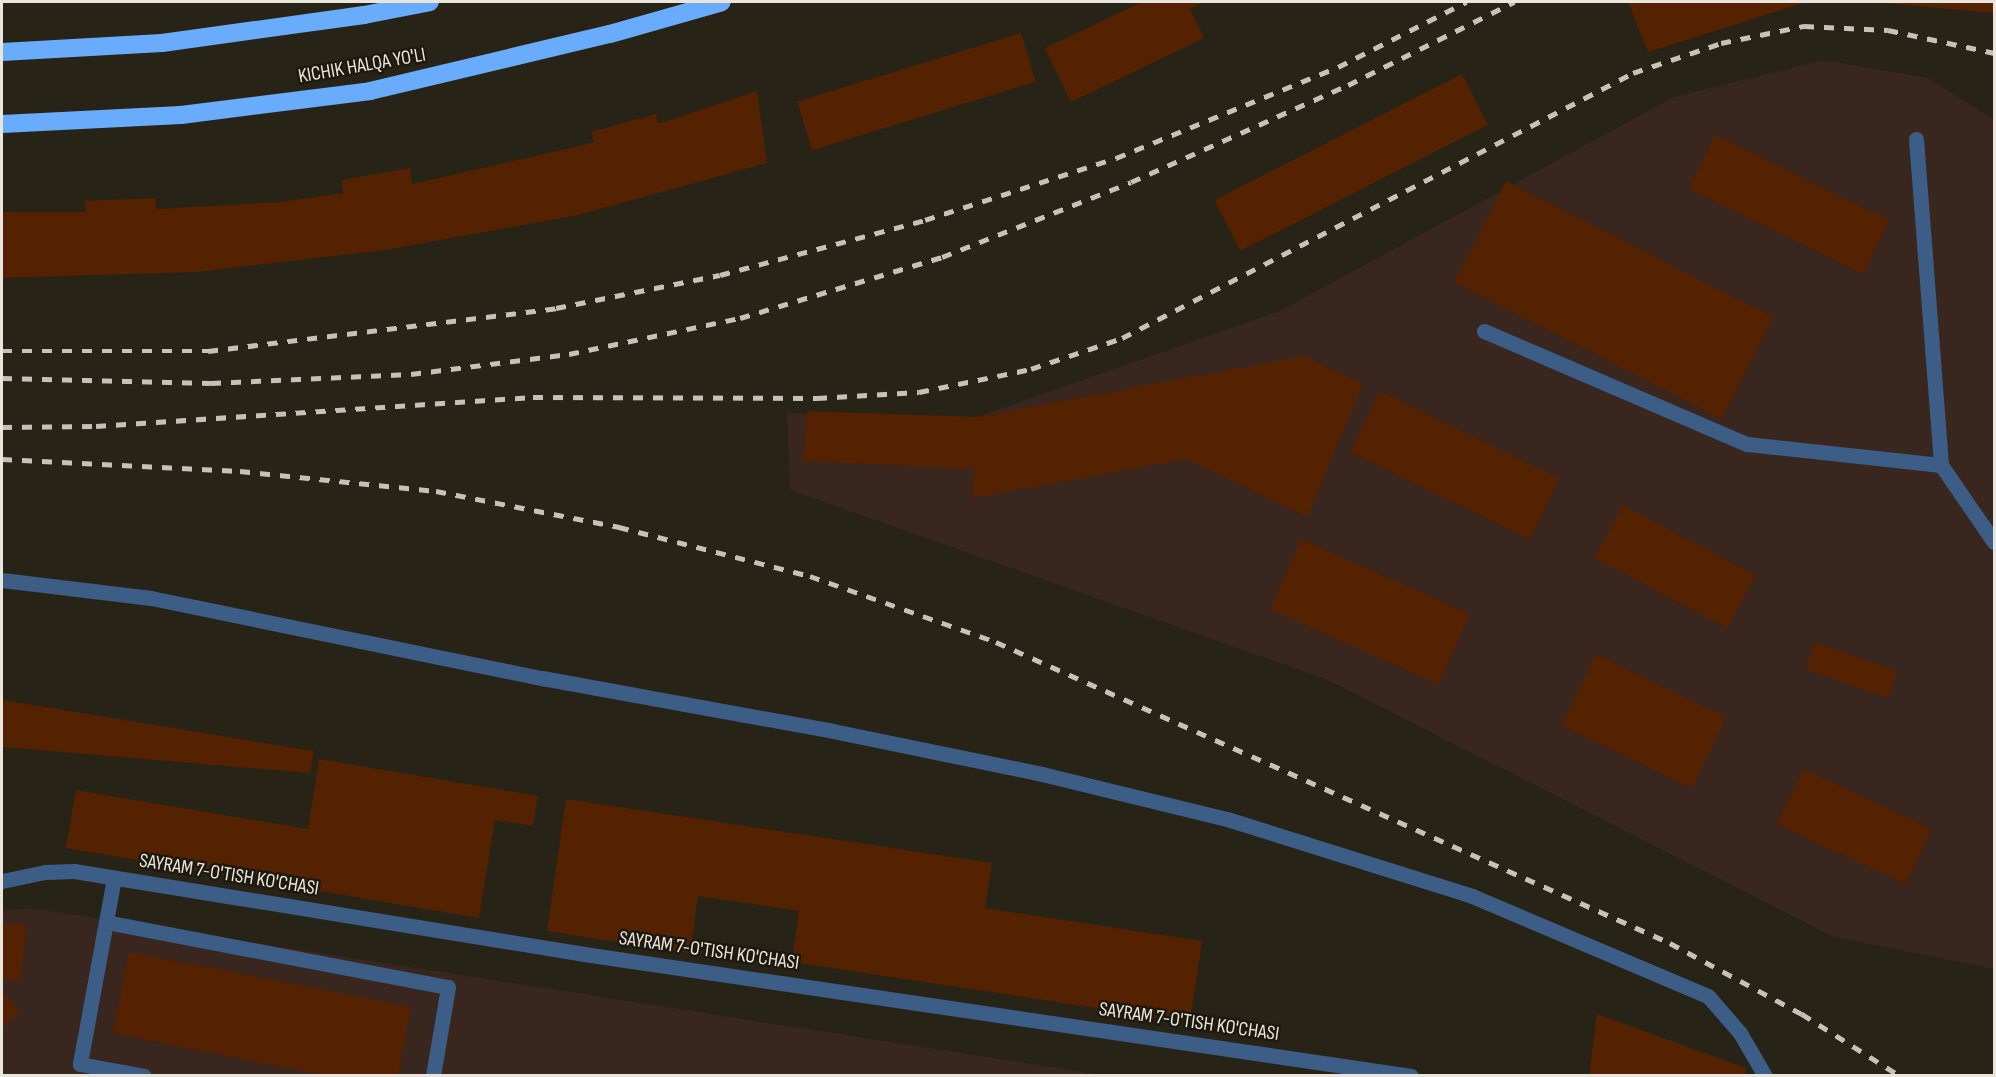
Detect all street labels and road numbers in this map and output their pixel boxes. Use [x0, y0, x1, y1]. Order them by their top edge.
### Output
street label: KICHIK HALQA YO'LI [296, 43, 428, 89]
street label: SAYRAM 7-O'TISH KO'CHASI [137, 849, 321, 901]
street label: SAYRAM 7-O'TISH KO'CHASI [617, 926, 801, 976]
street label: SAYRAM 7-O'TISH KO'CHASI [1097, 997, 1281, 1047]

